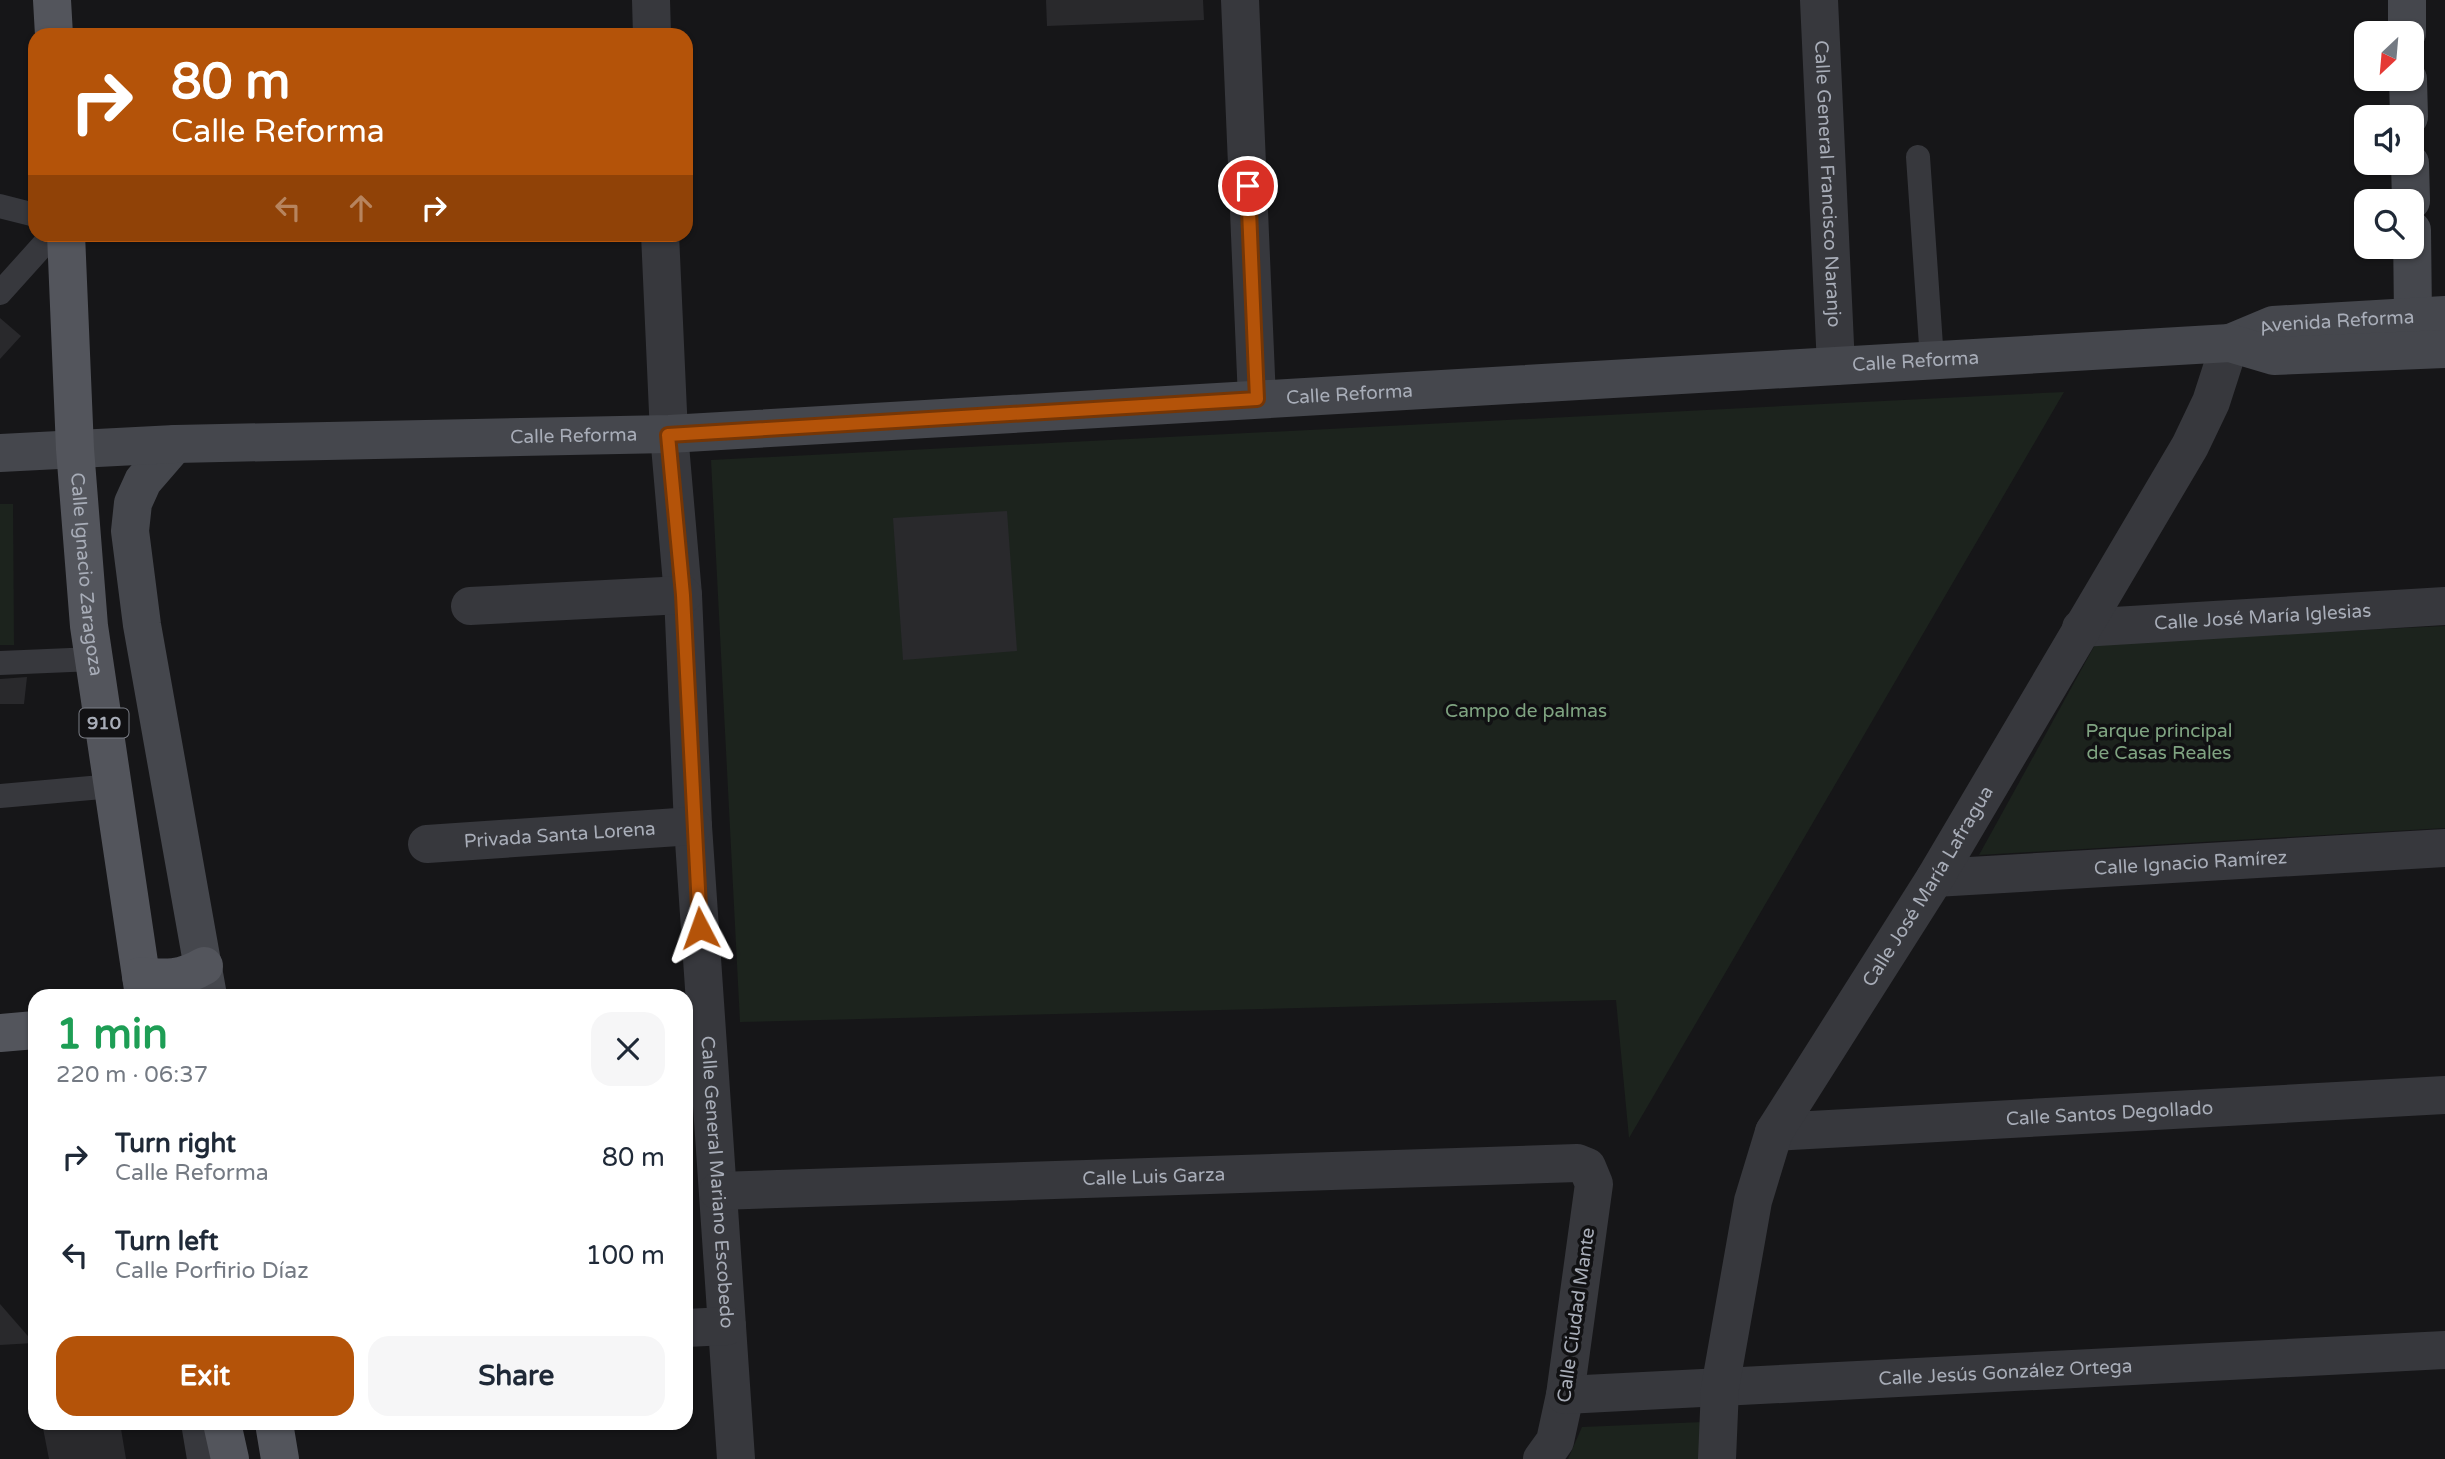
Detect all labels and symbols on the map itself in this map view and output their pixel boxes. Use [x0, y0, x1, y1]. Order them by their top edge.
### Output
north arrow [2354, 21, 2424, 91]
street label: Calle General Francisco Naranjo [1810, 40, 1845, 328]
pin [1218, 156, 1278, 216]
street label: Avenida Reforma [2255, 306, 2415, 341]
street label: Calle Reforma [1851, 347, 1980, 376]
street label: Calle Reforma [1285, 380, 1414, 409]
street label: Calle Reforma [510, 424, 637, 448]
street label: Calle Ignacio Zaragoza [66, 472, 107, 678]
street label: Calle José María Iglesias [2154, 599, 2372, 635]
park label: Campo de palmas [1445, 700, 1607, 722]
road number: 910 [80, 708, 128, 738]
park label: Parque principal de Casas Reales [2085, 720, 2233, 764]
street label: Calle José María Lafragua [1858, 782, 1998, 991]
street label: Privada Santa Lorena [463, 818, 656, 852]
street label: Calle Ignacio Ramírez [2093, 846, 2288, 880]
position arrow [663, 891, 737, 965]
street label: Calle General Mariano Escobedo [696, 1035, 738, 1329]
street label: Calle Santos Degollado [2005, 1097, 2214, 1130]
street label: Calle Luis Garza [1082, 1163, 1226, 1190]
street label: Calle Ciudad Mante [1553, 1226, 1599, 1404]
street label: Calle Jesús González Ortega [1878, 1355, 2133, 1390]

